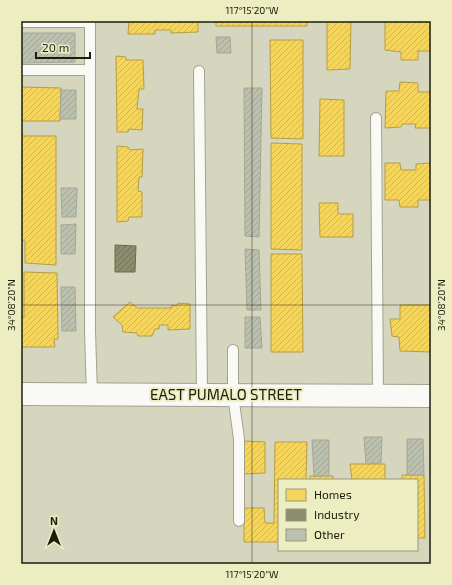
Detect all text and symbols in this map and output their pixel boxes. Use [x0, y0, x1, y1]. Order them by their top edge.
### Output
text: 117°15'20"W [226, 4, 279, 16]
scale bar [36, 34, 90, 60]
text: 20 m [42, 40, 69, 54]
text: 34°08'20"N [5, 279, 17, 331]
text: 34°08'20"N [435, 279, 447, 331]
street label: EAST PUMALO STREET [150, 385, 302, 403]
legend [278, 479, 418, 551]
text: Homes [314, 487, 352, 501]
text: Industry [314, 507, 360, 521]
north arrow [34, 511, 74, 551]
text: N [50, 514, 58, 527]
text: Other [314, 527, 345, 541]
text: 117°15'20"W [226, 568, 279, 580]

